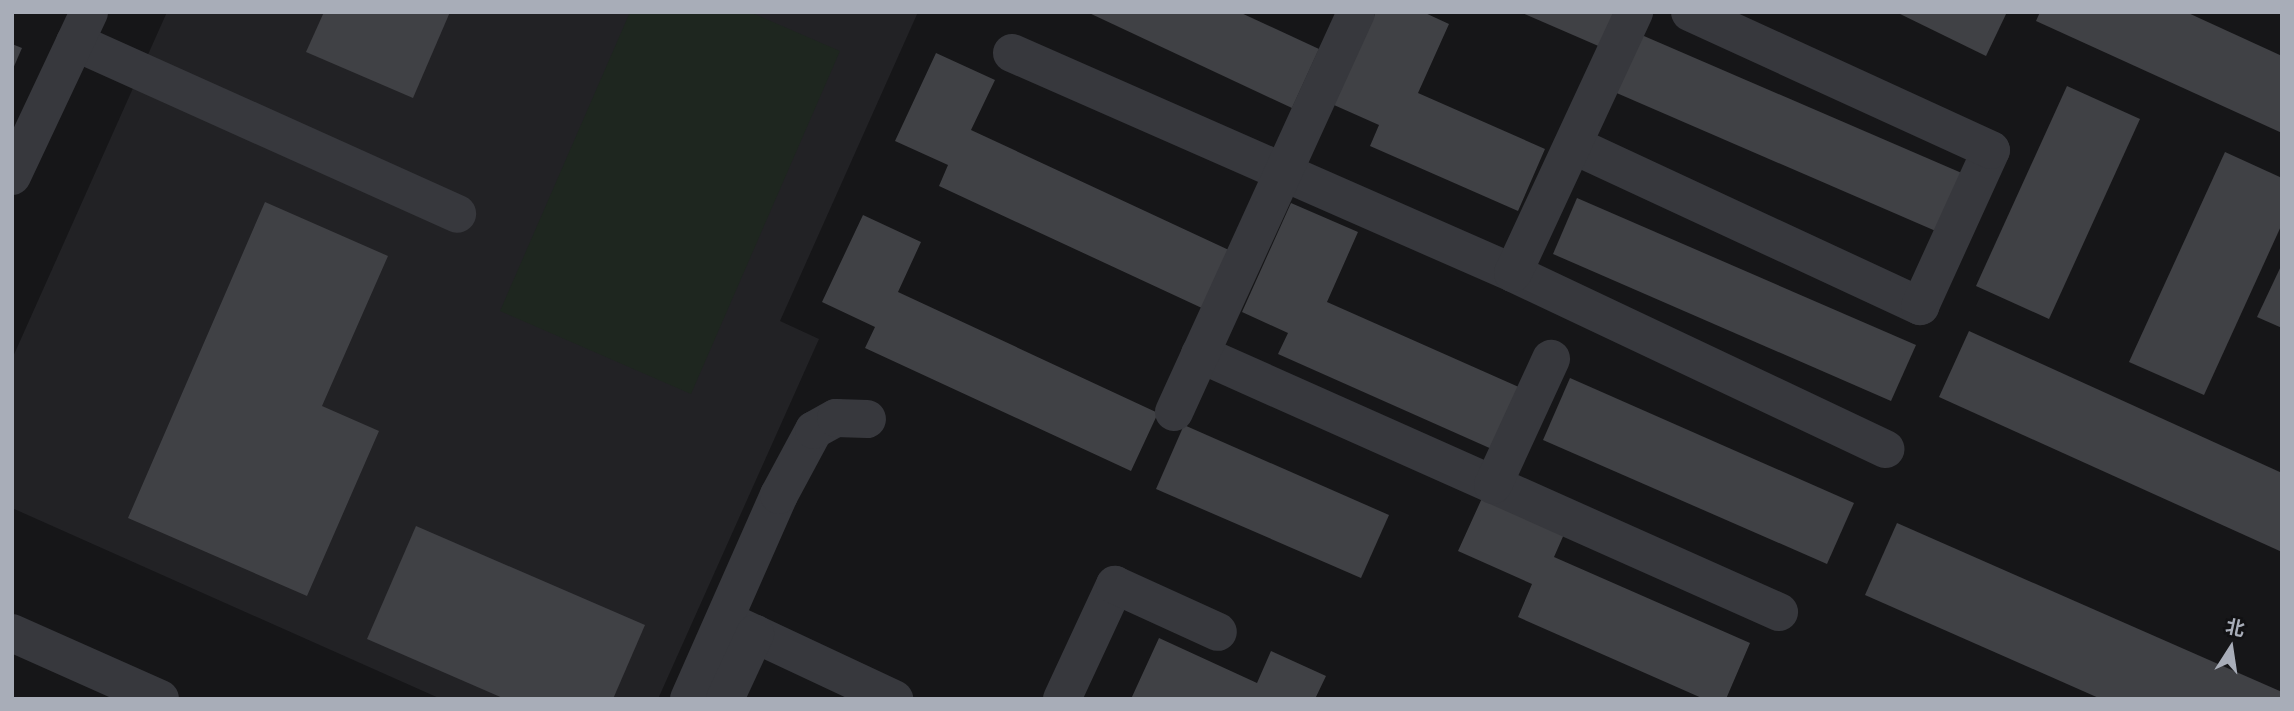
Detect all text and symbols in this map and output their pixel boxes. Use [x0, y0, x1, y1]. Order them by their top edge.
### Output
north arrow [2196, 613, 2266, 683]
text: 北 [2224, 615, 2247, 640]

